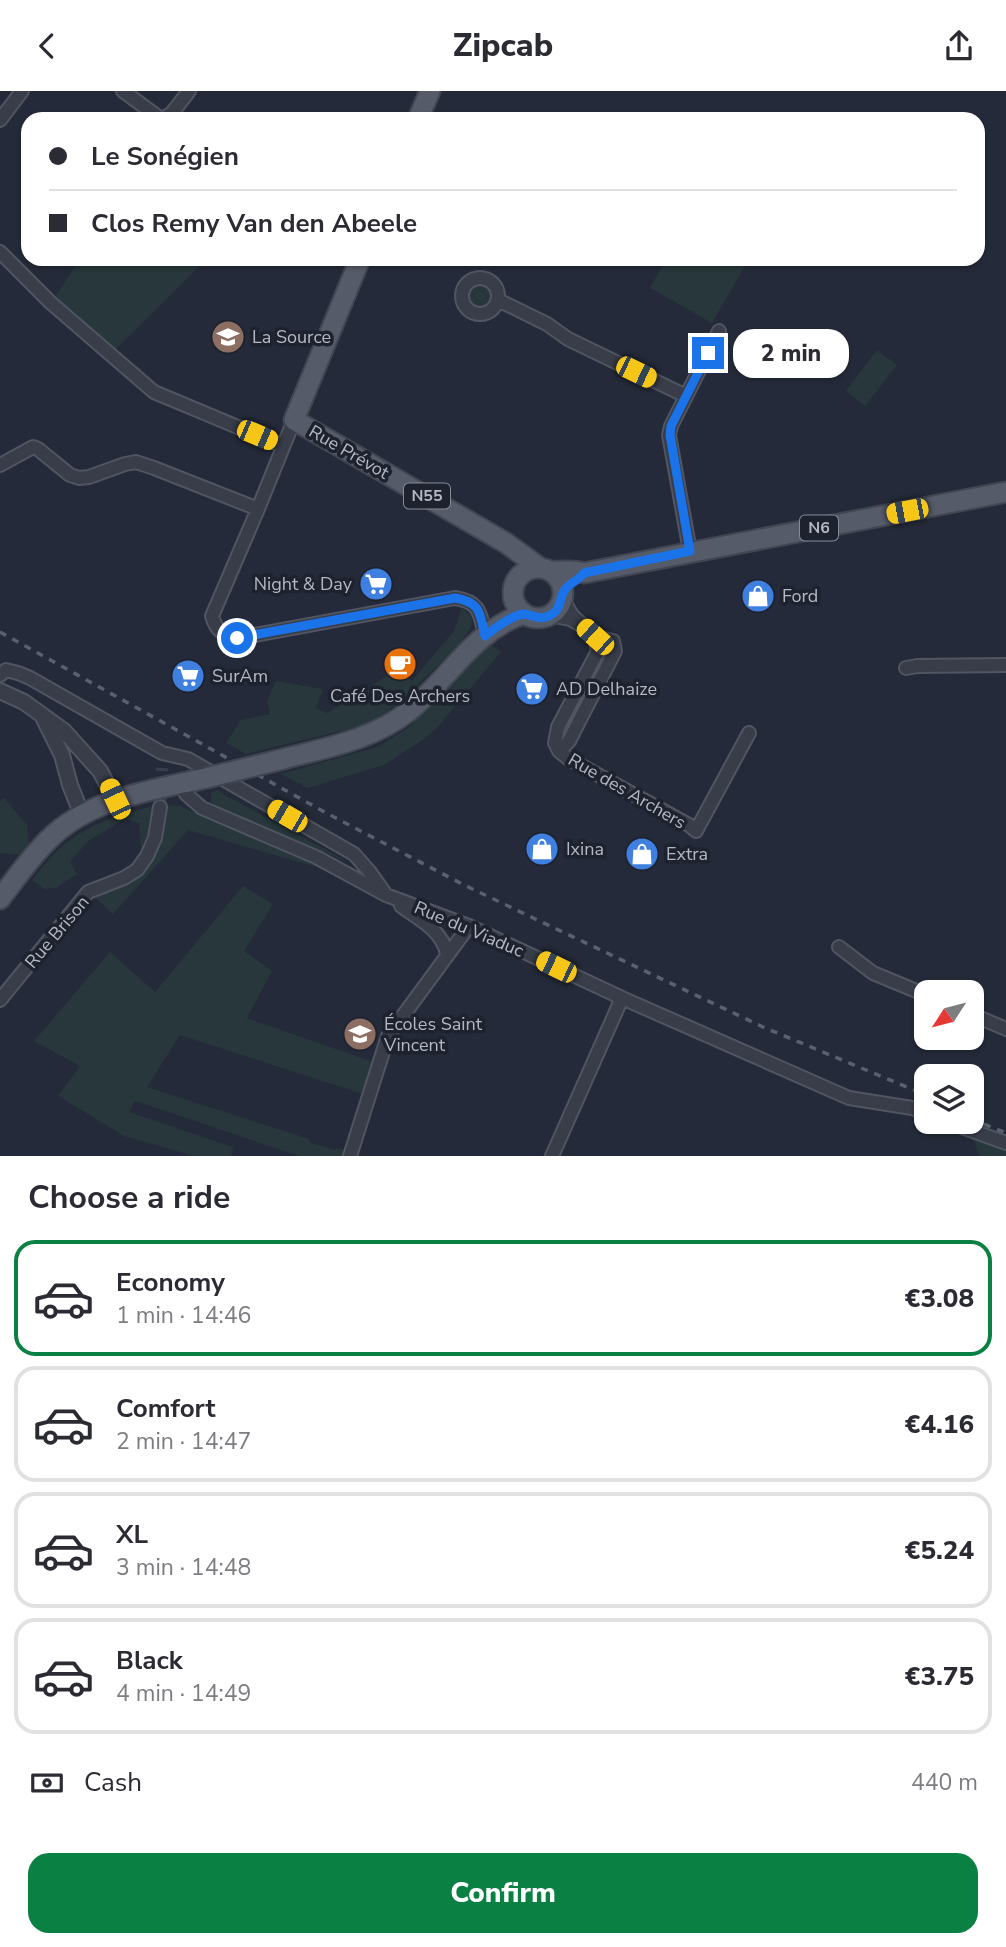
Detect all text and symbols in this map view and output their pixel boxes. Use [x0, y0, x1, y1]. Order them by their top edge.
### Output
text: Zipcab [453, 24, 553, 67]
icon: back [28, 27, 66, 65]
icon: share [940, 27, 978, 65]
text: Le Sonégien [91, 139, 239, 174]
text: Clos Remy Van den Abeele [91, 206, 417, 241]
school or university icon: La Source [209, 318, 247, 356]
place label: La Source [252, 325, 331, 349]
callout: 2 min [732, 329, 848, 377]
route end [692, 337, 724, 369]
text: 2 min [761, 338, 821, 369]
car [613, 353, 660, 391]
car [234, 417, 281, 453]
street label: Rue Prévot [305, 419, 394, 485]
road number: N55 [404, 483, 450, 509]
car [885, 497, 930, 525]
road number: N6 [800, 515, 838, 541]
supermarket icon: Night & Day [357, 565, 395, 603]
place label: Night & Day [254, 572, 353, 596]
shop icon: Ford [739, 577, 777, 615]
place label: Ford [782, 584, 818, 608]
car [573, 615, 618, 659]
route start [221, 622, 253, 654]
cafe icon: Café Des Archers [381, 645, 419, 683]
supermarket icon: SurAm [169, 657, 207, 695]
place label: SurAm [212, 664, 268, 688]
supermarket icon: AD Delhaize [513, 670, 551, 708]
place label: AD Delhaize [556, 677, 657, 701]
place label: Café Des Archers [330, 684, 470, 708]
street label: Rue des Archers [564, 748, 690, 834]
car [97, 776, 134, 822]
car [264, 796, 311, 836]
shop icon: Ixina [523, 830, 561, 868]
shop icon: Extra [623, 835, 661, 873]
place label: Ixina [566, 837, 604, 861]
place label: Extra [666, 842, 708, 866]
street label: Rue Brison [20, 891, 94, 973]
street label: Rue du Viaduc [411, 895, 527, 963]
car [533, 948, 580, 986]
north arrow [914, 980, 984, 1050]
map controls [914, 980, 984, 1134]
place label: Écoles Saint Vincent [383, 1012, 483, 1057]
school or university icon: Écoles Saint Vincent [341, 1015, 379, 1053]
button: layers [914, 1064, 984, 1134]
text: Choose a ride [28, 1176, 230, 1219]
text: Economy [116, 1265, 225, 1300]
icon: car [32, 1267, 95, 1330]
text: €3.08 [905, 1281, 974, 1316]
text: 1 min · 14:46 [116, 1300, 251, 1331]
text: Comfort [116, 1391, 216, 1426]
icon: car [32, 1393, 95, 1456]
text: €4.16 [905, 1407, 974, 1442]
text: 2 min · 14:47 [116, 1426, 251, 1457]
text: XL [116, 1517, 148, 1552]
icon: car [32, 1519, 95, 1582]
text: €5.24 [905, 1533, 974, 1568]
text: 3 min · 14:48 [116, 1552, 251, 1583]
text: Black [116, 1643, 183, 1678]
icon: car [32, 1645, 95, 1708]
text: €3.75 [905, 1659, 974, 1694]
text: 4 min · 14:49 [116, 1678, 251, 1709]
icon: cash [28, 1764, 66, 1802]
text: Cash [84, 1765, 142, 1800]
text: 440 m [911, 1767, 978, 1798]
button: Confirm [28, 1853, 978, 1933]

